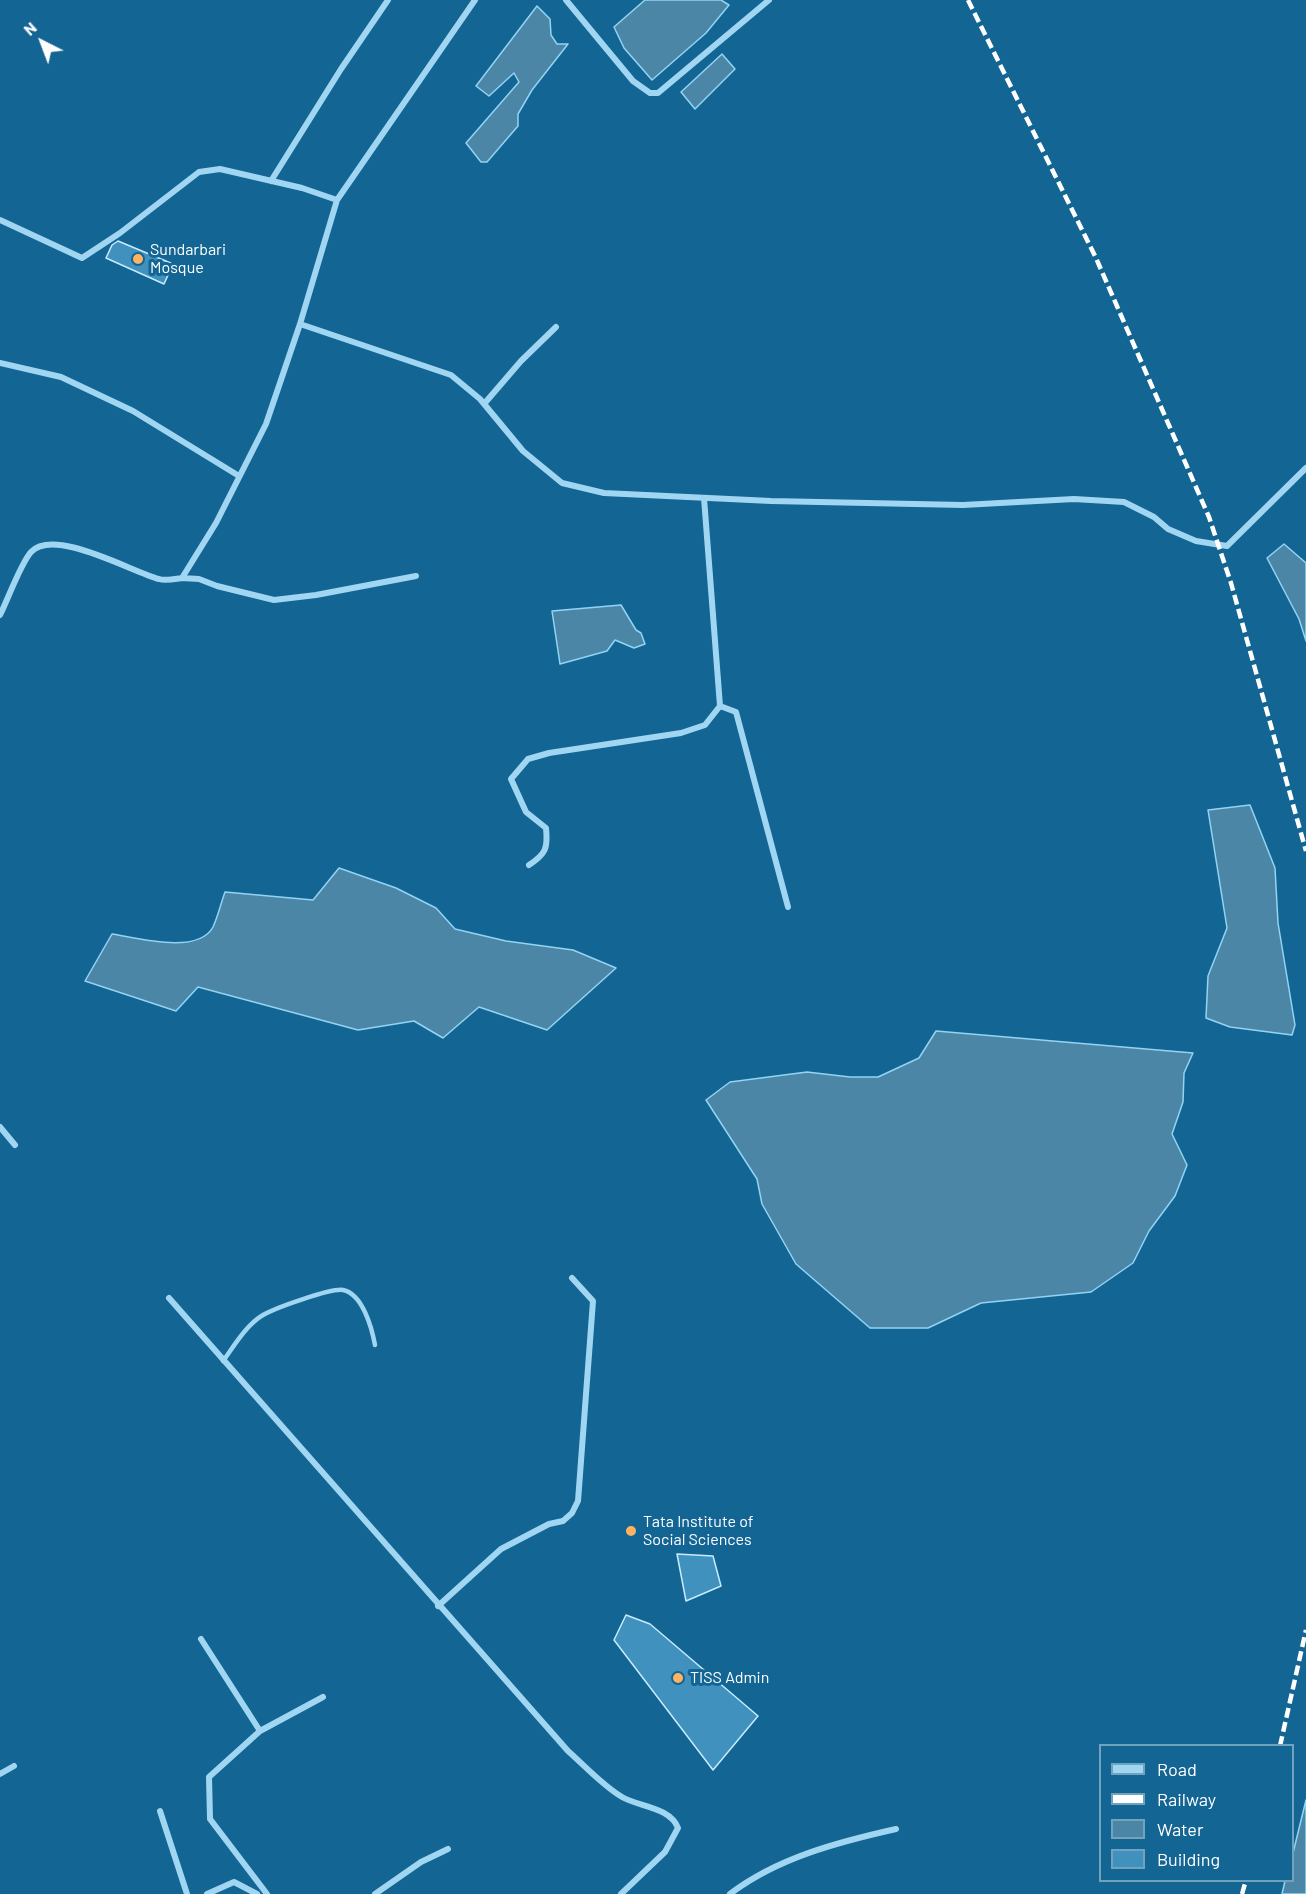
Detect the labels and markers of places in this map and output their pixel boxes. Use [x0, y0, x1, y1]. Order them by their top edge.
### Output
place label: Sundarbari Mosque [150, 240, 226, 278]
marker: Sundarbari Mosque [131, 252, 145, 266]
place label: Tata Institute of Social Sciences [643, 1512, 754, 1550]
marker: Tata Institute of Social Sciences [624, 1524, 638, 1538]
place label: TISS Admin [690, 1668, 769, 1688]
marker: TISS Admin [671, 1671, 685, 1685]

